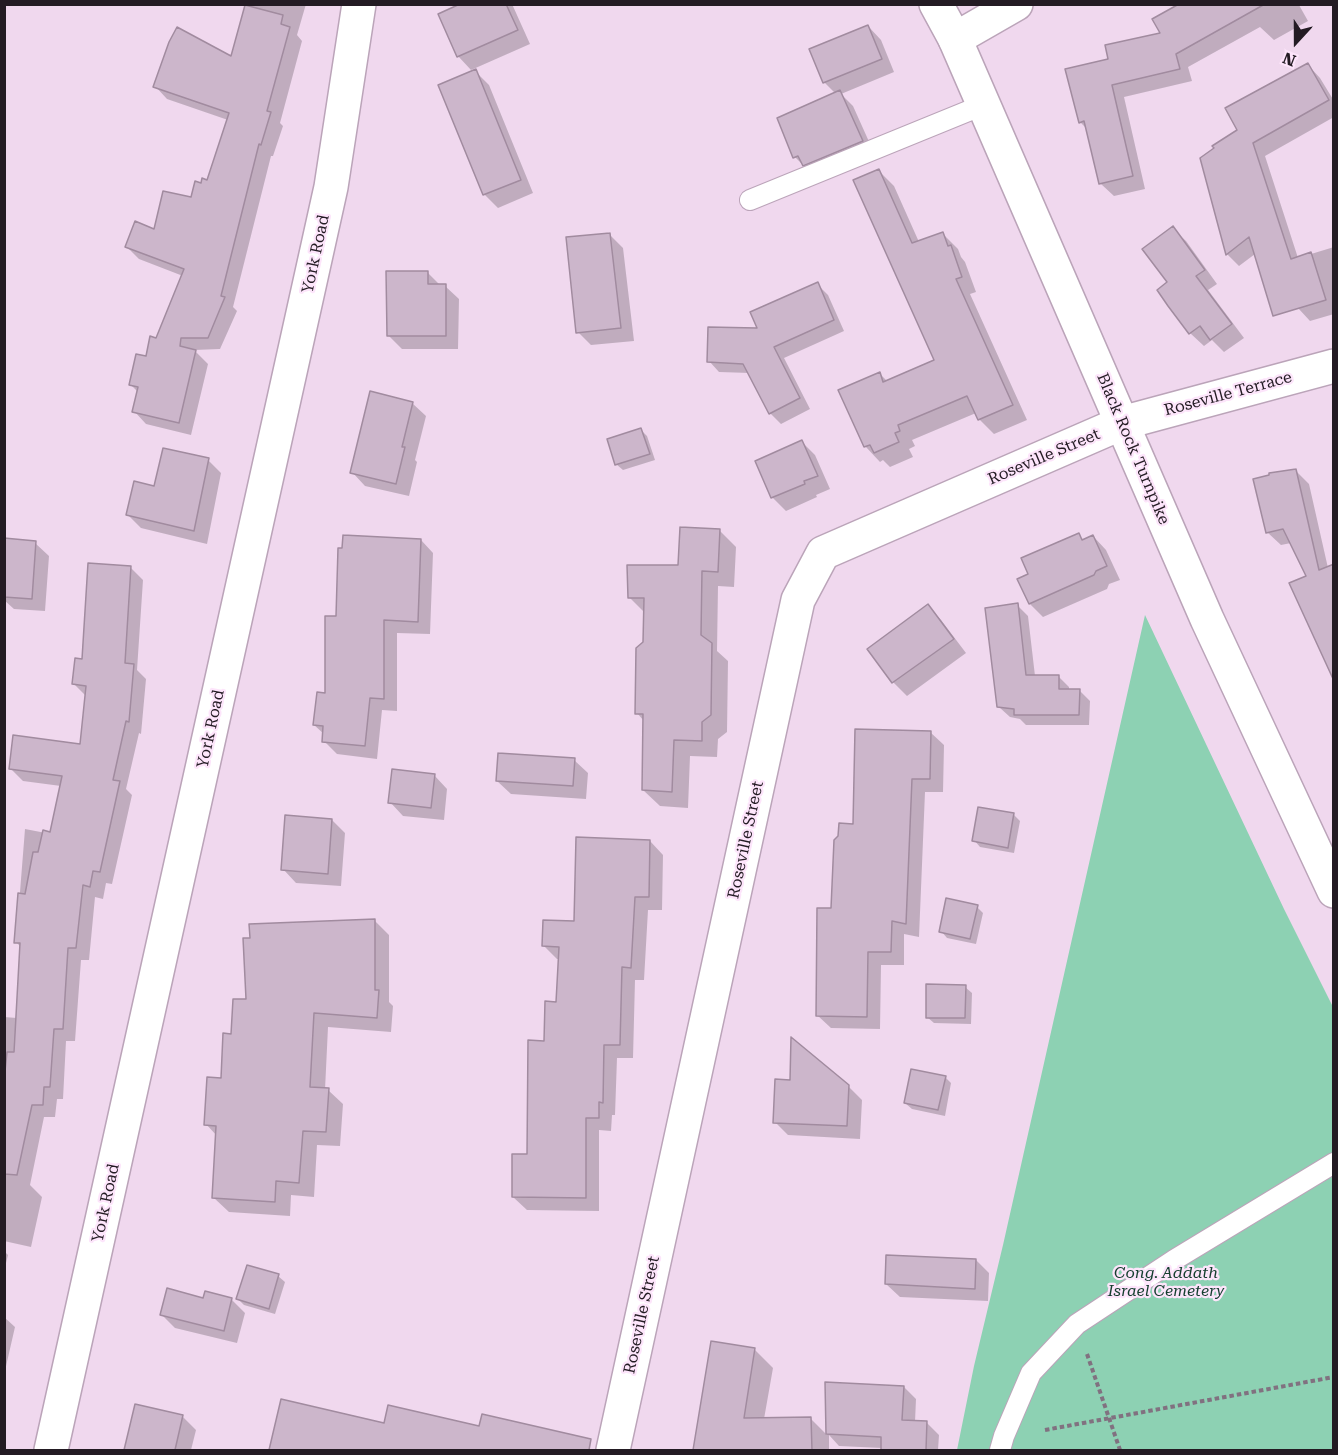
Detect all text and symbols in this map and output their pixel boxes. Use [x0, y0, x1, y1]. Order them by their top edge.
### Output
north arrow [1266, 12, 1326, 72]
text: N [1280, 48, 1299, 70]
street label: York Road [298, 213, 334, 295]
street label: Roseville Terrace [1162, 368, 1294, 420]
street label: Black Rock Turnpike [1092, 370, 1174, 528]
street label: Roseville Street [985, 425, 1103, 489]
street label: York Road [193, 688, 229, 770]
street label: Roseville Street [724, 779, 768, 901]
street label: York Road [88, 1162, 124, 1244]
street label: Roseville Street [620, 1254, 664, 1376]
park label: Cong. Addath Israel Cemetery [1108, 1263, 1224, 1301]

